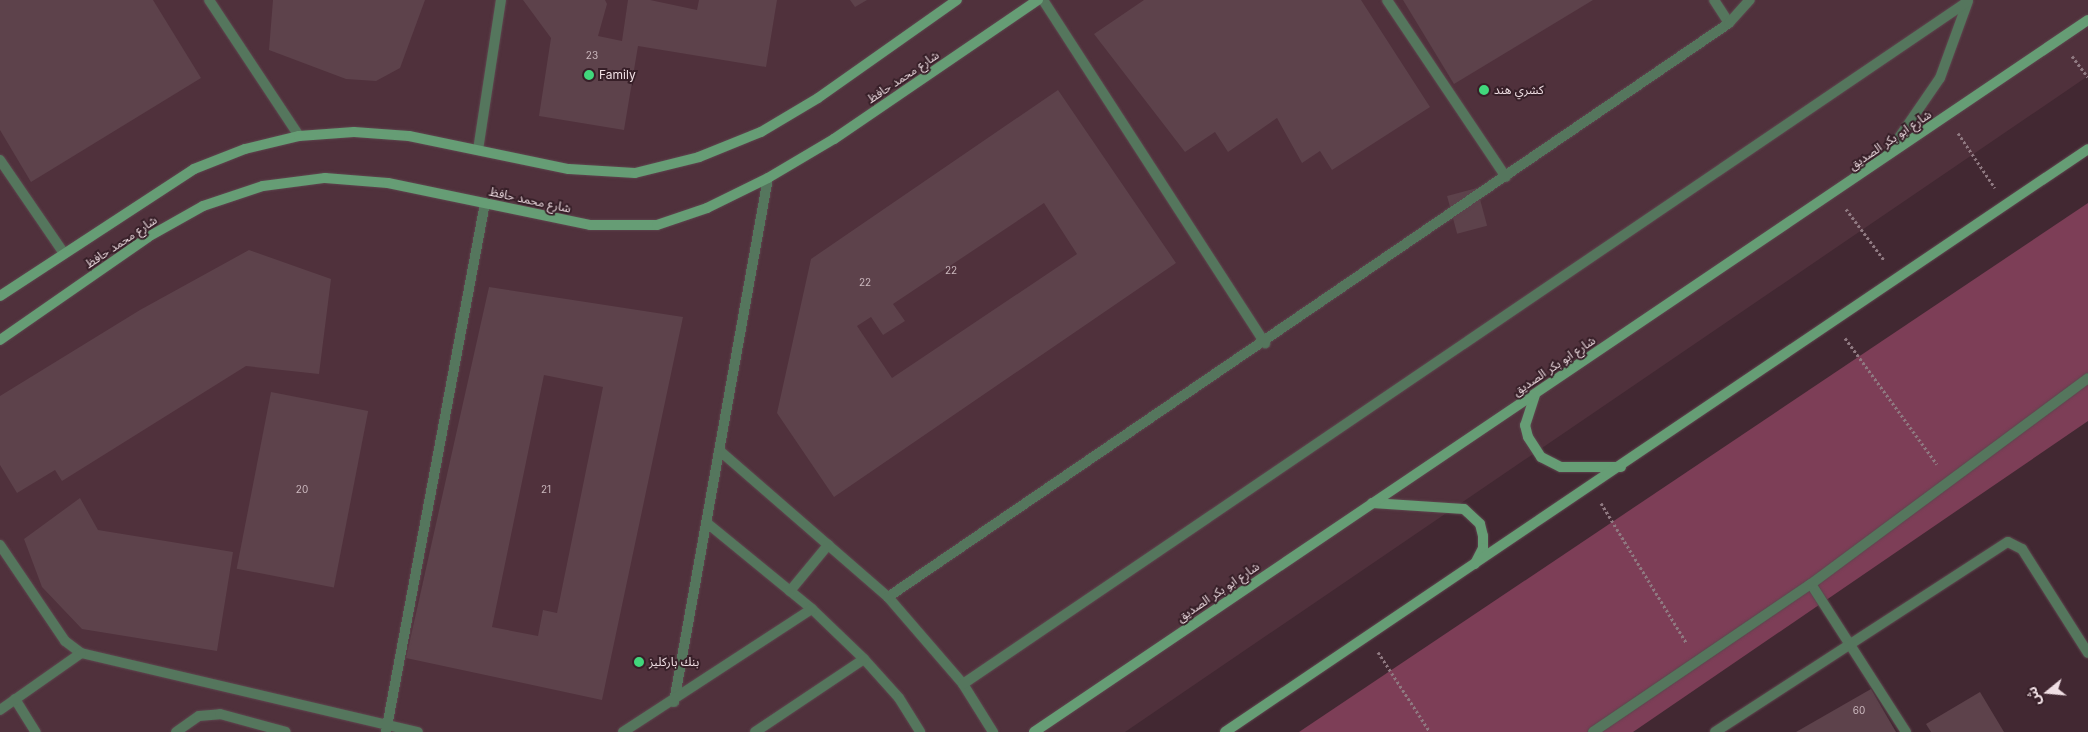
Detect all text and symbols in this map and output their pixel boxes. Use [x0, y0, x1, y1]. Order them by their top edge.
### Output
street label: شارع محمد حافظ [864, 48, 942, 106]
house number: 23 [586, 50, 598, 62]
place label: Family [599, 68, 636, 82]
marker: Family [583, 69, 595, 81]
place label: كشري هند [1494, 83, 1544, 97]
marker: كشري هند [1478, 84, 1490, 96]
street label: شارع ابو بكر الصديق [1846, 107, 1934, 173]
street label: شارع محمد حافظ [488, 184, 572, 216]
street label: شارع محمد حافظ [82, 213, 160, 271]
house number: 22 [945, 265, 957, 277]
house number: 22 [859, 277, 871, 289]
street label: شارع ابو بكر الصديق [1510, 333, 1598, 399]
house number: 20 [296, 484, 308, 496]
house number: 21 [541, 484, 551, 496]
street label: شارع ابو بكر الصديق [1174, 559, 1262, 625]
place label: بنك باركليز [649, 655, 699, 669]
marker: بنك باركليز [633, 656, 645, 668]
north arrow [2023, 667, 2073, 717]
text: ش [2022, 685, 2044, 708]
house number: 60 [1853, 705, 1865, 717]

